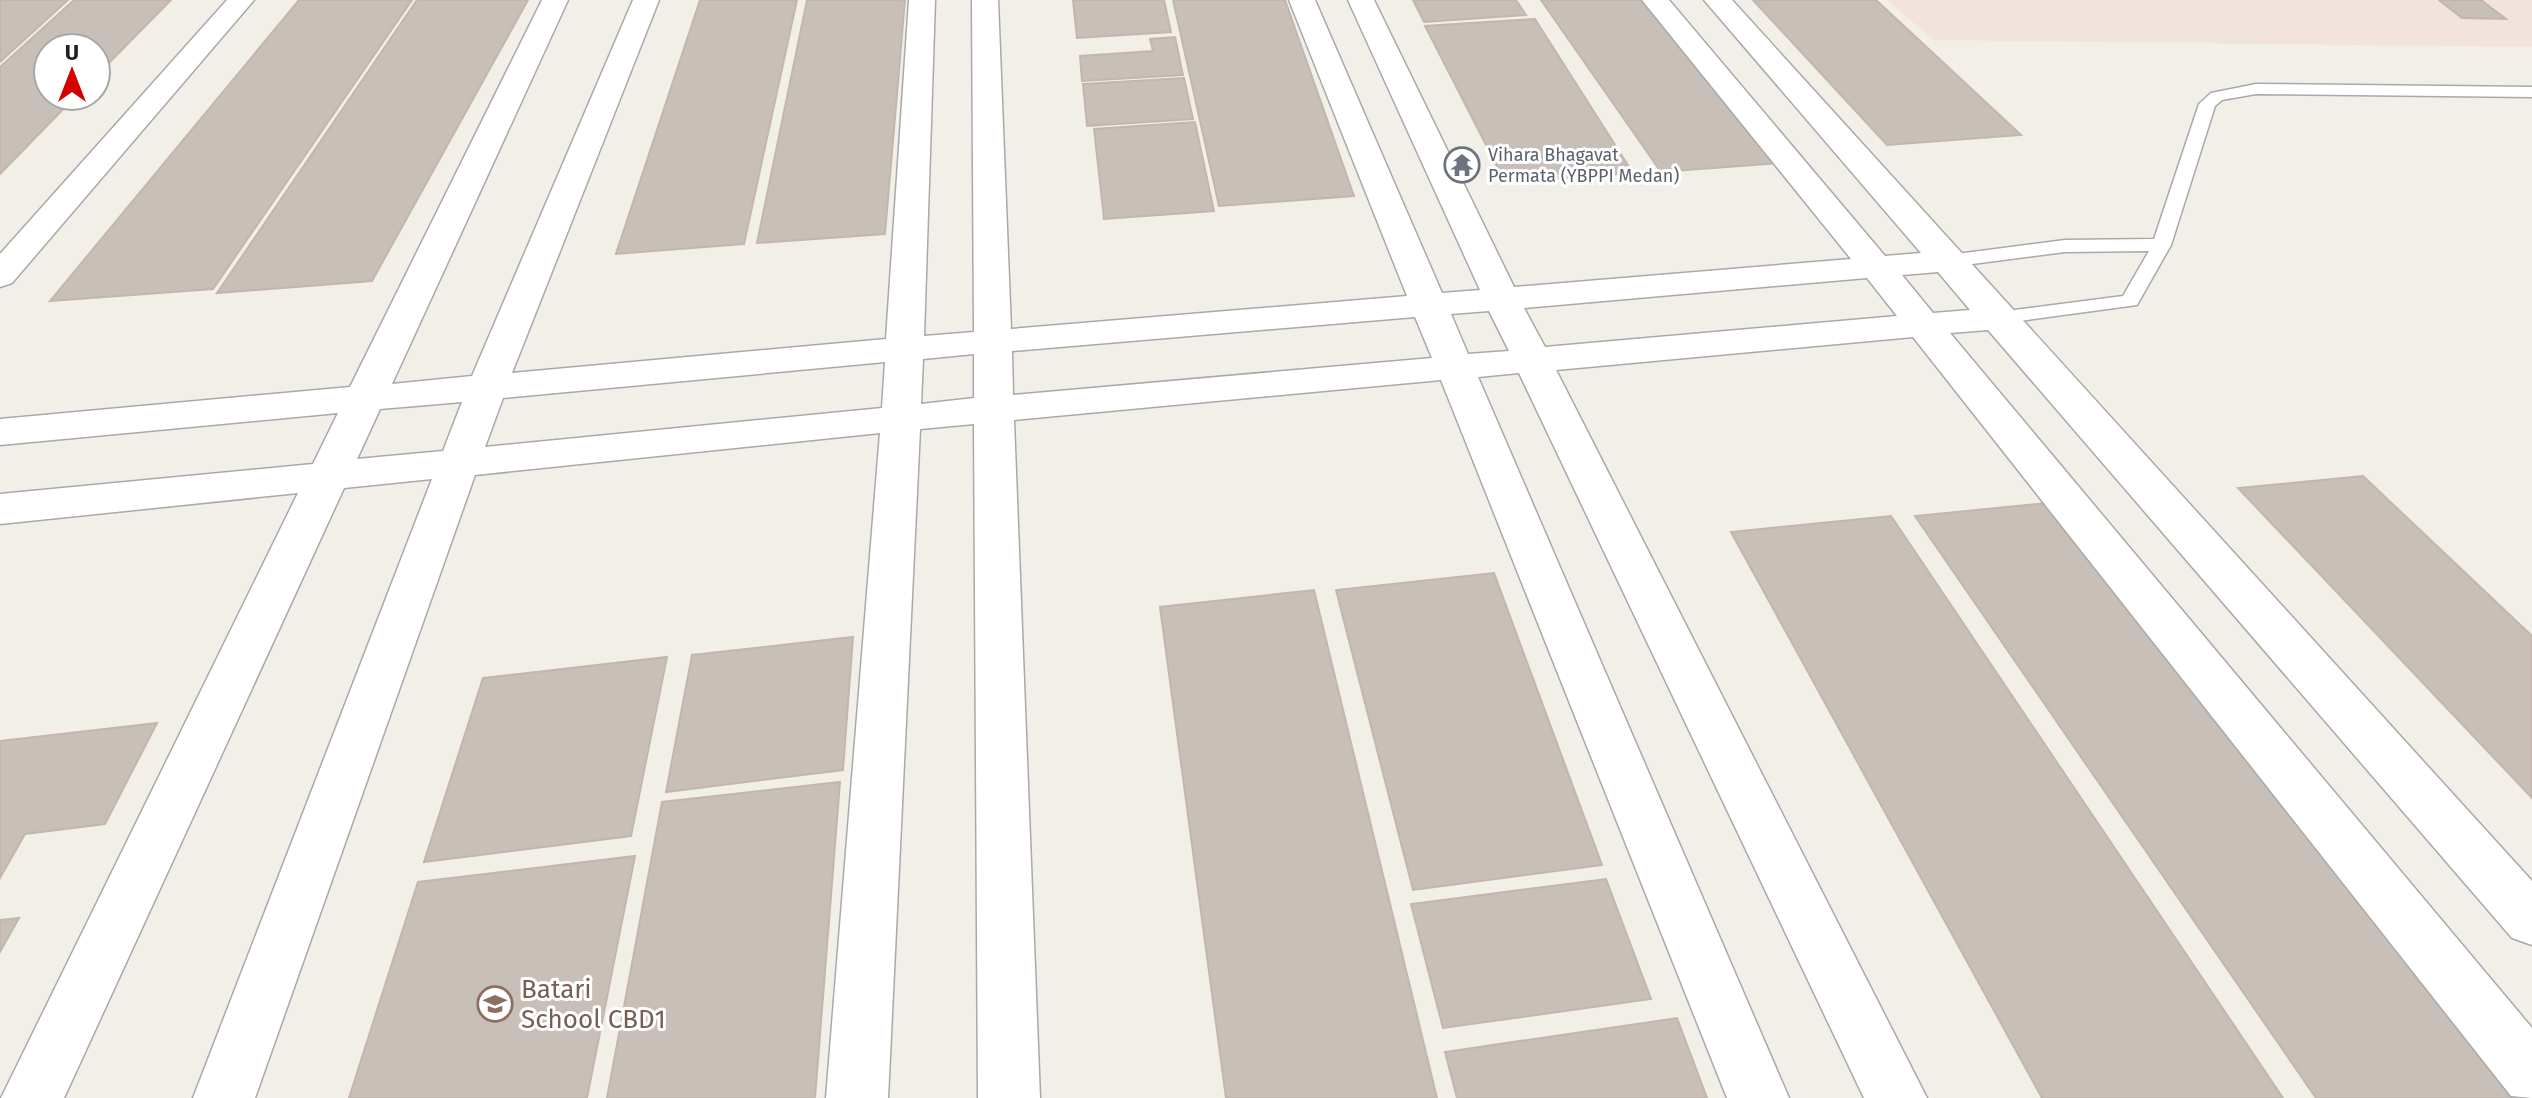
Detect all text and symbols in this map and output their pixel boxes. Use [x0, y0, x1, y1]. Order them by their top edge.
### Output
north arrow [32, 32, 112, 112]
text: U [65, 39, 79, 66]
place label: Vihara Bhagavat Permata (YBPPI Medan) [1488, 144, 1679, 187]
temple icon: Vihara Bhagavat Permata (YBPPI Medan) [1443, 146, 1481, 184]
place label: Batari School CBD1 [521, 974, 666, 1035]
school or university icon: Batari School CBD1 [476, 985, 514, 1023]

